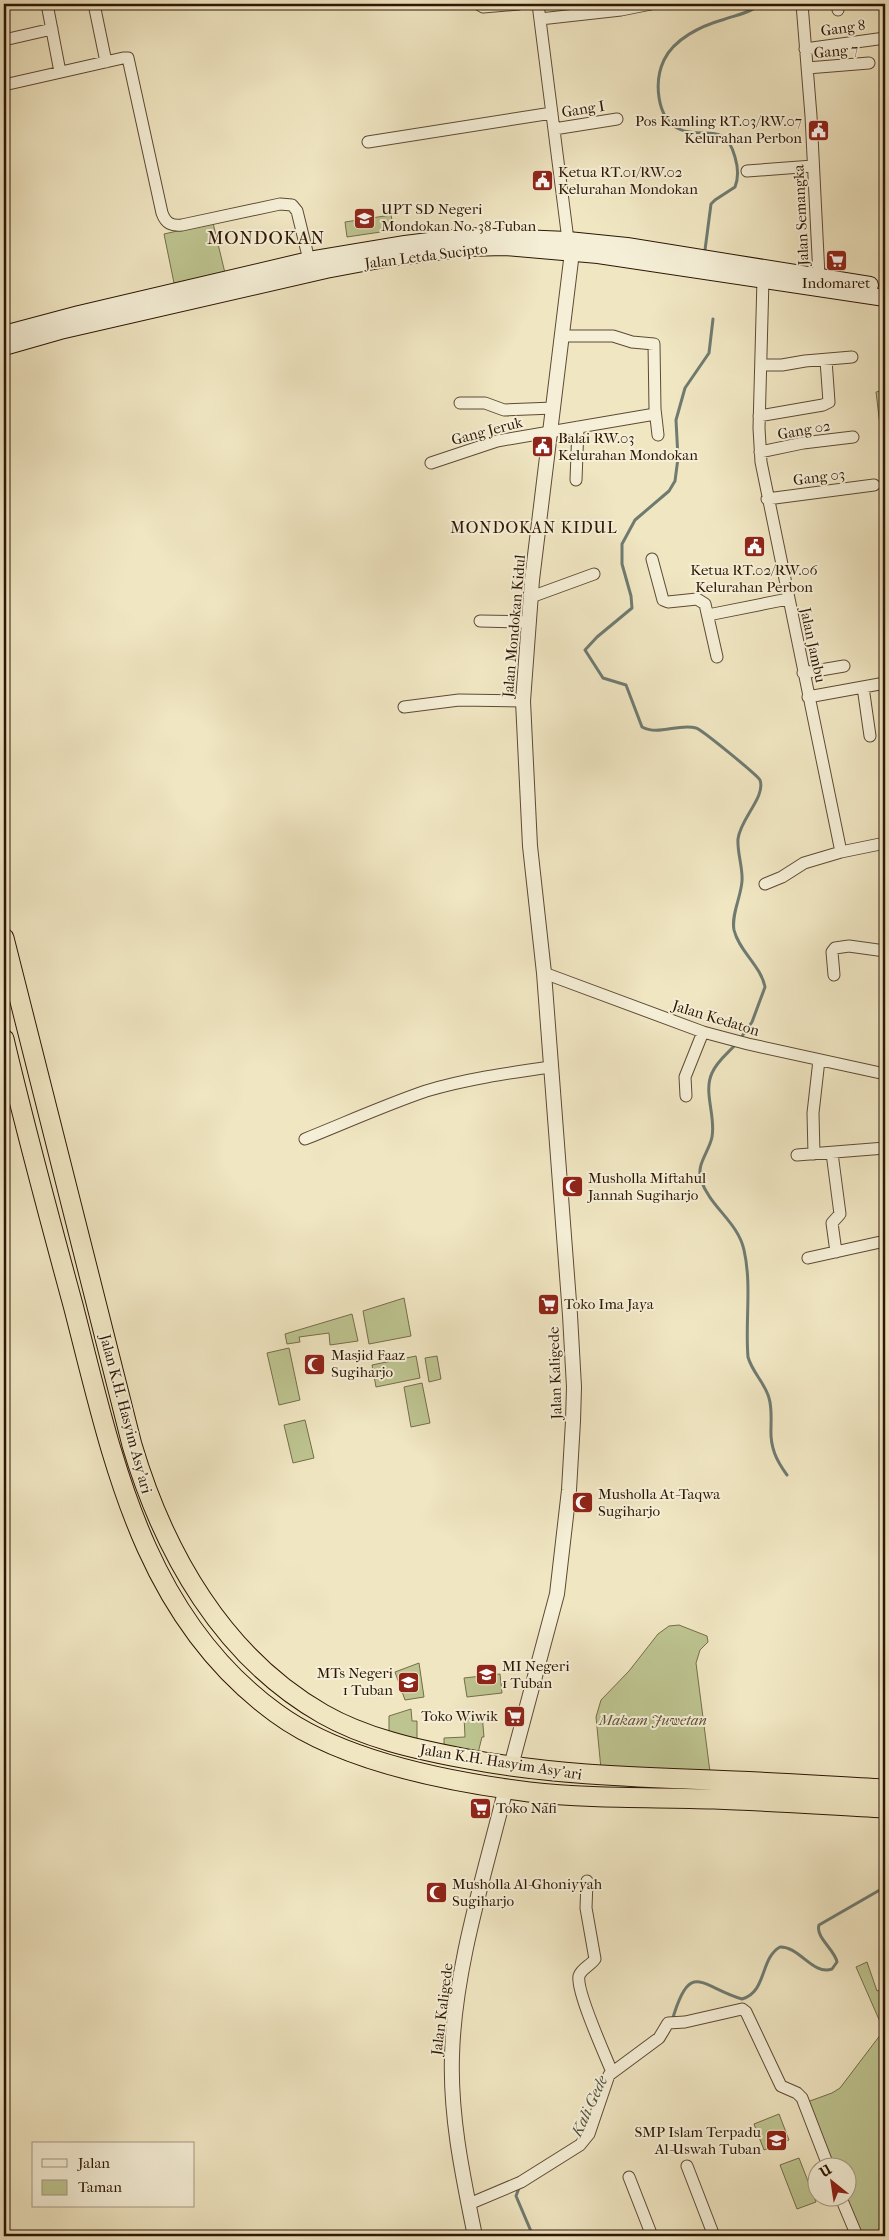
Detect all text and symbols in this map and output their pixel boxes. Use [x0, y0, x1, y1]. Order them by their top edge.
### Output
street label: Gang 8 [819, 16, 867, 40]
street label: Gang 7 [813, 40, 859, 62]
street label: Gang I [560, 97, 606, 121]
place label: Pos Kamling RT.03/RW.07 Kelurahan Perbon [635, 112, 802, 147]
public building icon: Pos Kamling RT.03/RW.07 Kelurahan Perbon [806, 118, 830, 142]
place label: Ketua RT.01/RW.02 Kelurahan Mondokan [558, 163, 698, 198]
street label: Jalan Semangka [789, 163, 813, 267]
public building icon: Ketua RT.01/RW.02 Kelurahan Mondokan [530, 169, 554, 193]
place label: UPT SD Negeri Mondokan No. 38 Tuban [381, 200, 537, 235]
school or university icon: UPT SD Negeri Mondokan No. 38 Tuban [353, 206, 377, 230]
district label: MONDOKAN [207, 228, 325, 249]
street label: Jalan Letda Sucipto [362, 239, 489, 273]
supermarket icon: Indomaret [824, 248, 848, 272]
place label: Indomaret [802, 274, 871, 292]
street label: Gang Jeruk [449, 413, 525, 449]
street label: Gang 02 [776, 416, 832, 444]
place label: Balai RW.03 Kelurahan Mondokan [558, 429, 698, 464]
public building icon: Balai RW.03 Kelurahan Mondokan [530, 435, 554, 459]
street label: Gang 03 [792, 465, 846, 489]
district label: MONDOKAN KIDUL [450, 518, 618, 537]
public building icon: Ketua RT.02/RW.06 Kelurahan Perbon [742, 535, 766, 559]
street label: Jalan Mondokan Kidul [499, 554, 529, 699]
place label: Ketua RT.02/RW.06 Kelurahan Perbon [690, 561, 819, 596]
street label: Jalan Jambu [796, 605, 830, 685]
street label: Jalan Kedaton [669, 996, 762, 1040]
place label: Musholla Miftahul Jannah Sugiharjo [587, 1169, 706, 1204]
mosque icon: Musholla Miftahul Jannah Sugiharjo [560, 1175, 584, 1199]
supermarket icon: Toko Ima Jaya [536, 1292, 560, 1316]
place label: Toko Ima Jaya [564, 1295, 655, 1313]
street label: Jalan Kaligede [544, 1326, 566, 1421]
street label: Jalan K.H. Hasyim Asy'ari [96, 1331, 156, 1496]
place label: Masjid Faaz Sugiharjo [331, 1346, 406, 1381]
mosque icon: Masjid Faaz Sugiharjo [303, 1352, 327, 1376]
place label: Musholla At-Taqwa Sugiharjo [598, 1485, 721, 1520]
mosque icon: Musholla At-Taqwa Sugiharjo [570, 1491, 594, 1515]
place label: MI Negeri 1 Tuban [502, 1657, 570, 1692]
school or university icon: MI Negeri 1 Tuban [474, 1663, 498, 1687]
place label: MTs Negeri 1 Tuban [317, 1664, 394, 1699]
school or university icon: MTs Negeri 1 Tuban [397, 1670, 421, 1694]
supermarket icon: Toko Wiwik [502, 1704, 526, 1728]
place label: Toko Wiwik [421, 1707, 498, 1725]
park label: Makam Juwetan [598, 1711, 707, 1729]
street label: Jalan K.H. Hasyim Asy'ari [418, 1740, 584, 1784]
supermarket icon: Toko Nafi [468, 1796, 492, 1820]
place label: Toko Nafi [496, 1799, 558, 1817]
place label: Musholla Al-Ghoniyyah Sugiharjo [452, 1875, 603, 1910]
mosque icon: Musholla Al-Ghoniyyah Sugiharjo [424, 1881, 448, 1905]
street label: Jalan Kaligede [427, 1961, 457, 2057]
water label: Kali Gede [566, 2072, 612, 2140]
place label: SMP Islam Terpadu Al-Uswah Tuban [634, 2123, 762, 2158]
school or university icon: SMP Islam Terpadu Al-Uswah Tuban [765, 2129, 789, 2153]
legend [32, 2142, 195, 2208]
text: Jalan [77, 2154, 110, 2172]
north arrow [806, 2158, 856, 2208]
text: U [816, 2161, 835, 2182]
text: Taman [78, 2178, 122, 2196]

